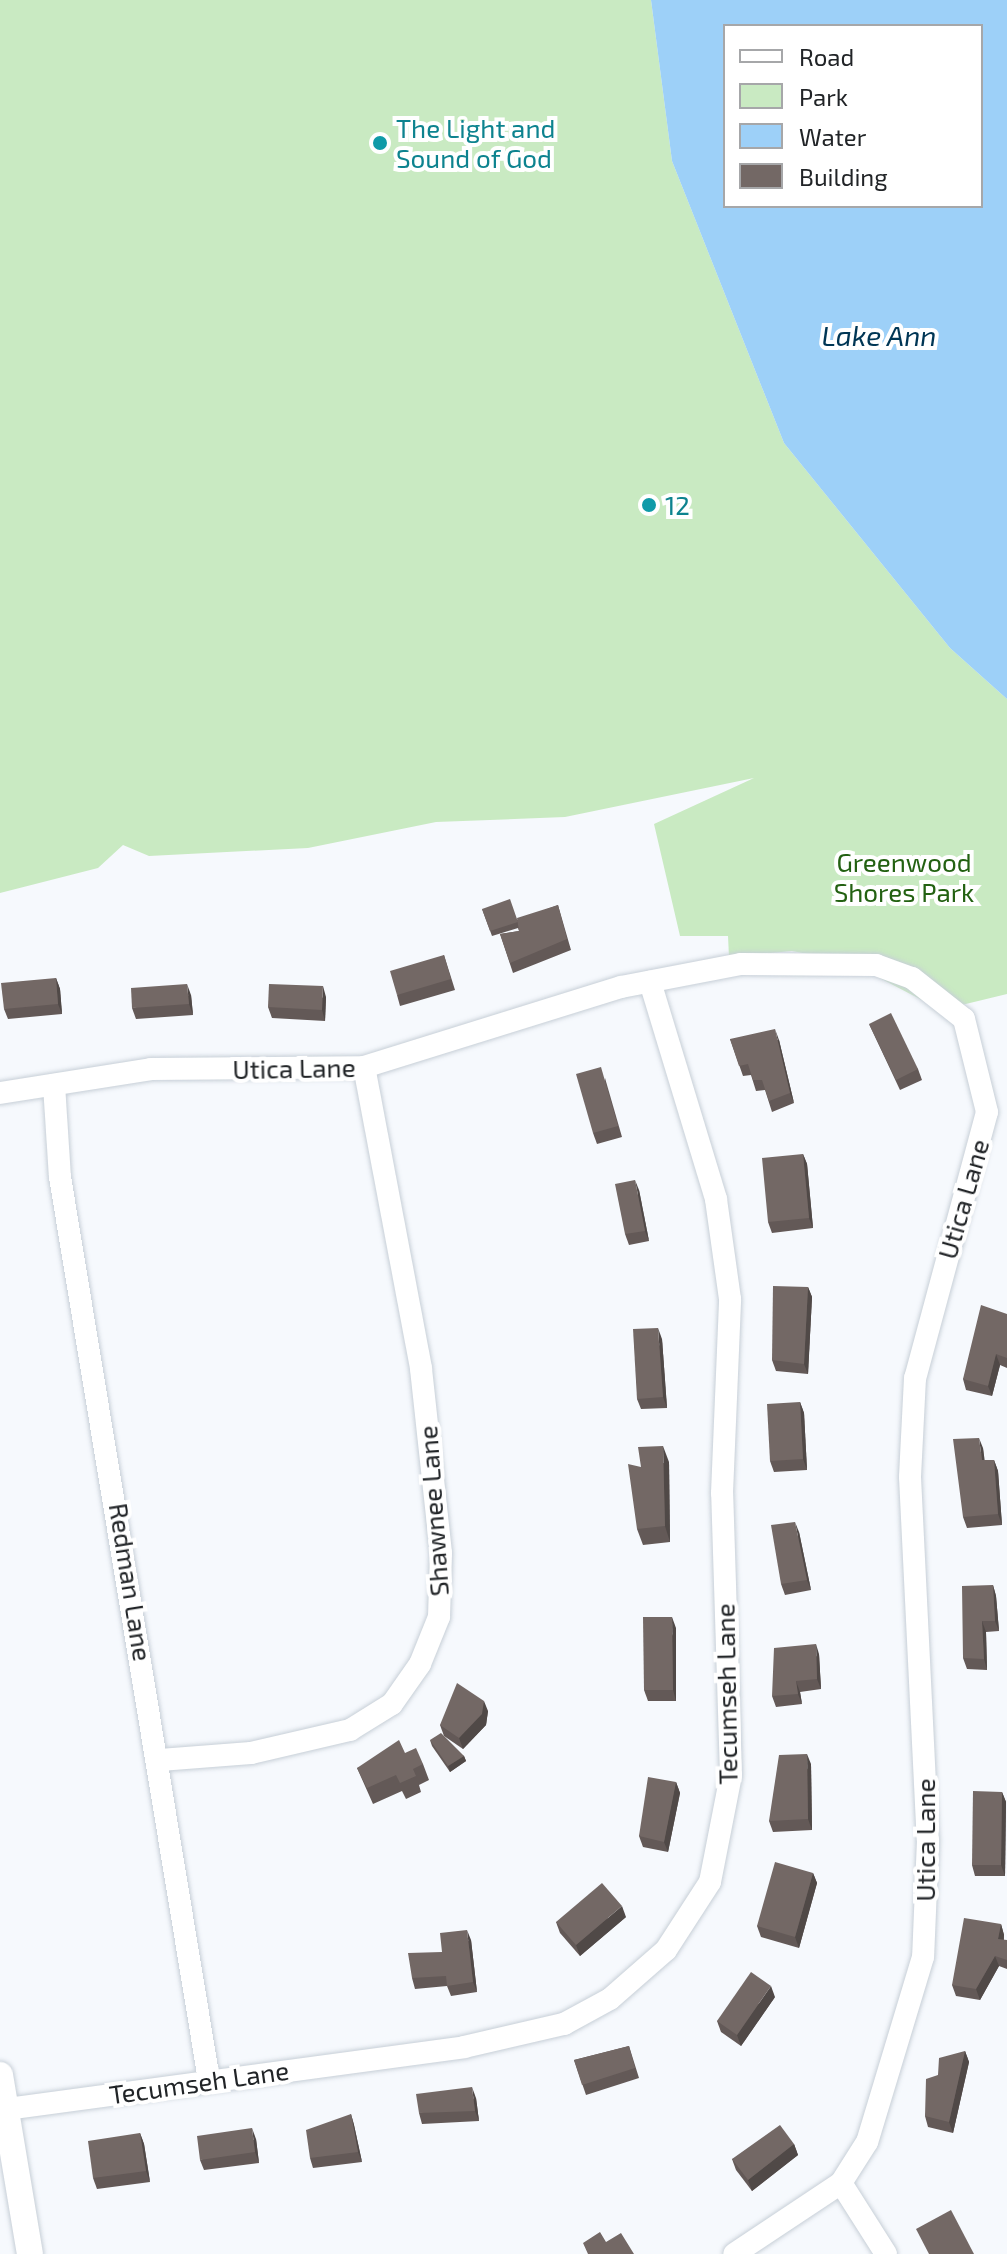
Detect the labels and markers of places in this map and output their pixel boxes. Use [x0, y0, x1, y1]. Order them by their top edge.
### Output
place label: The Light and Sound of God [396, 112, 555, 174]
marker: The Light and Sound of God [371, 134, 389, 152]
place label: 12 [665, 489, 690, 521]
marker: 12 [640, 496, 658, 514]

